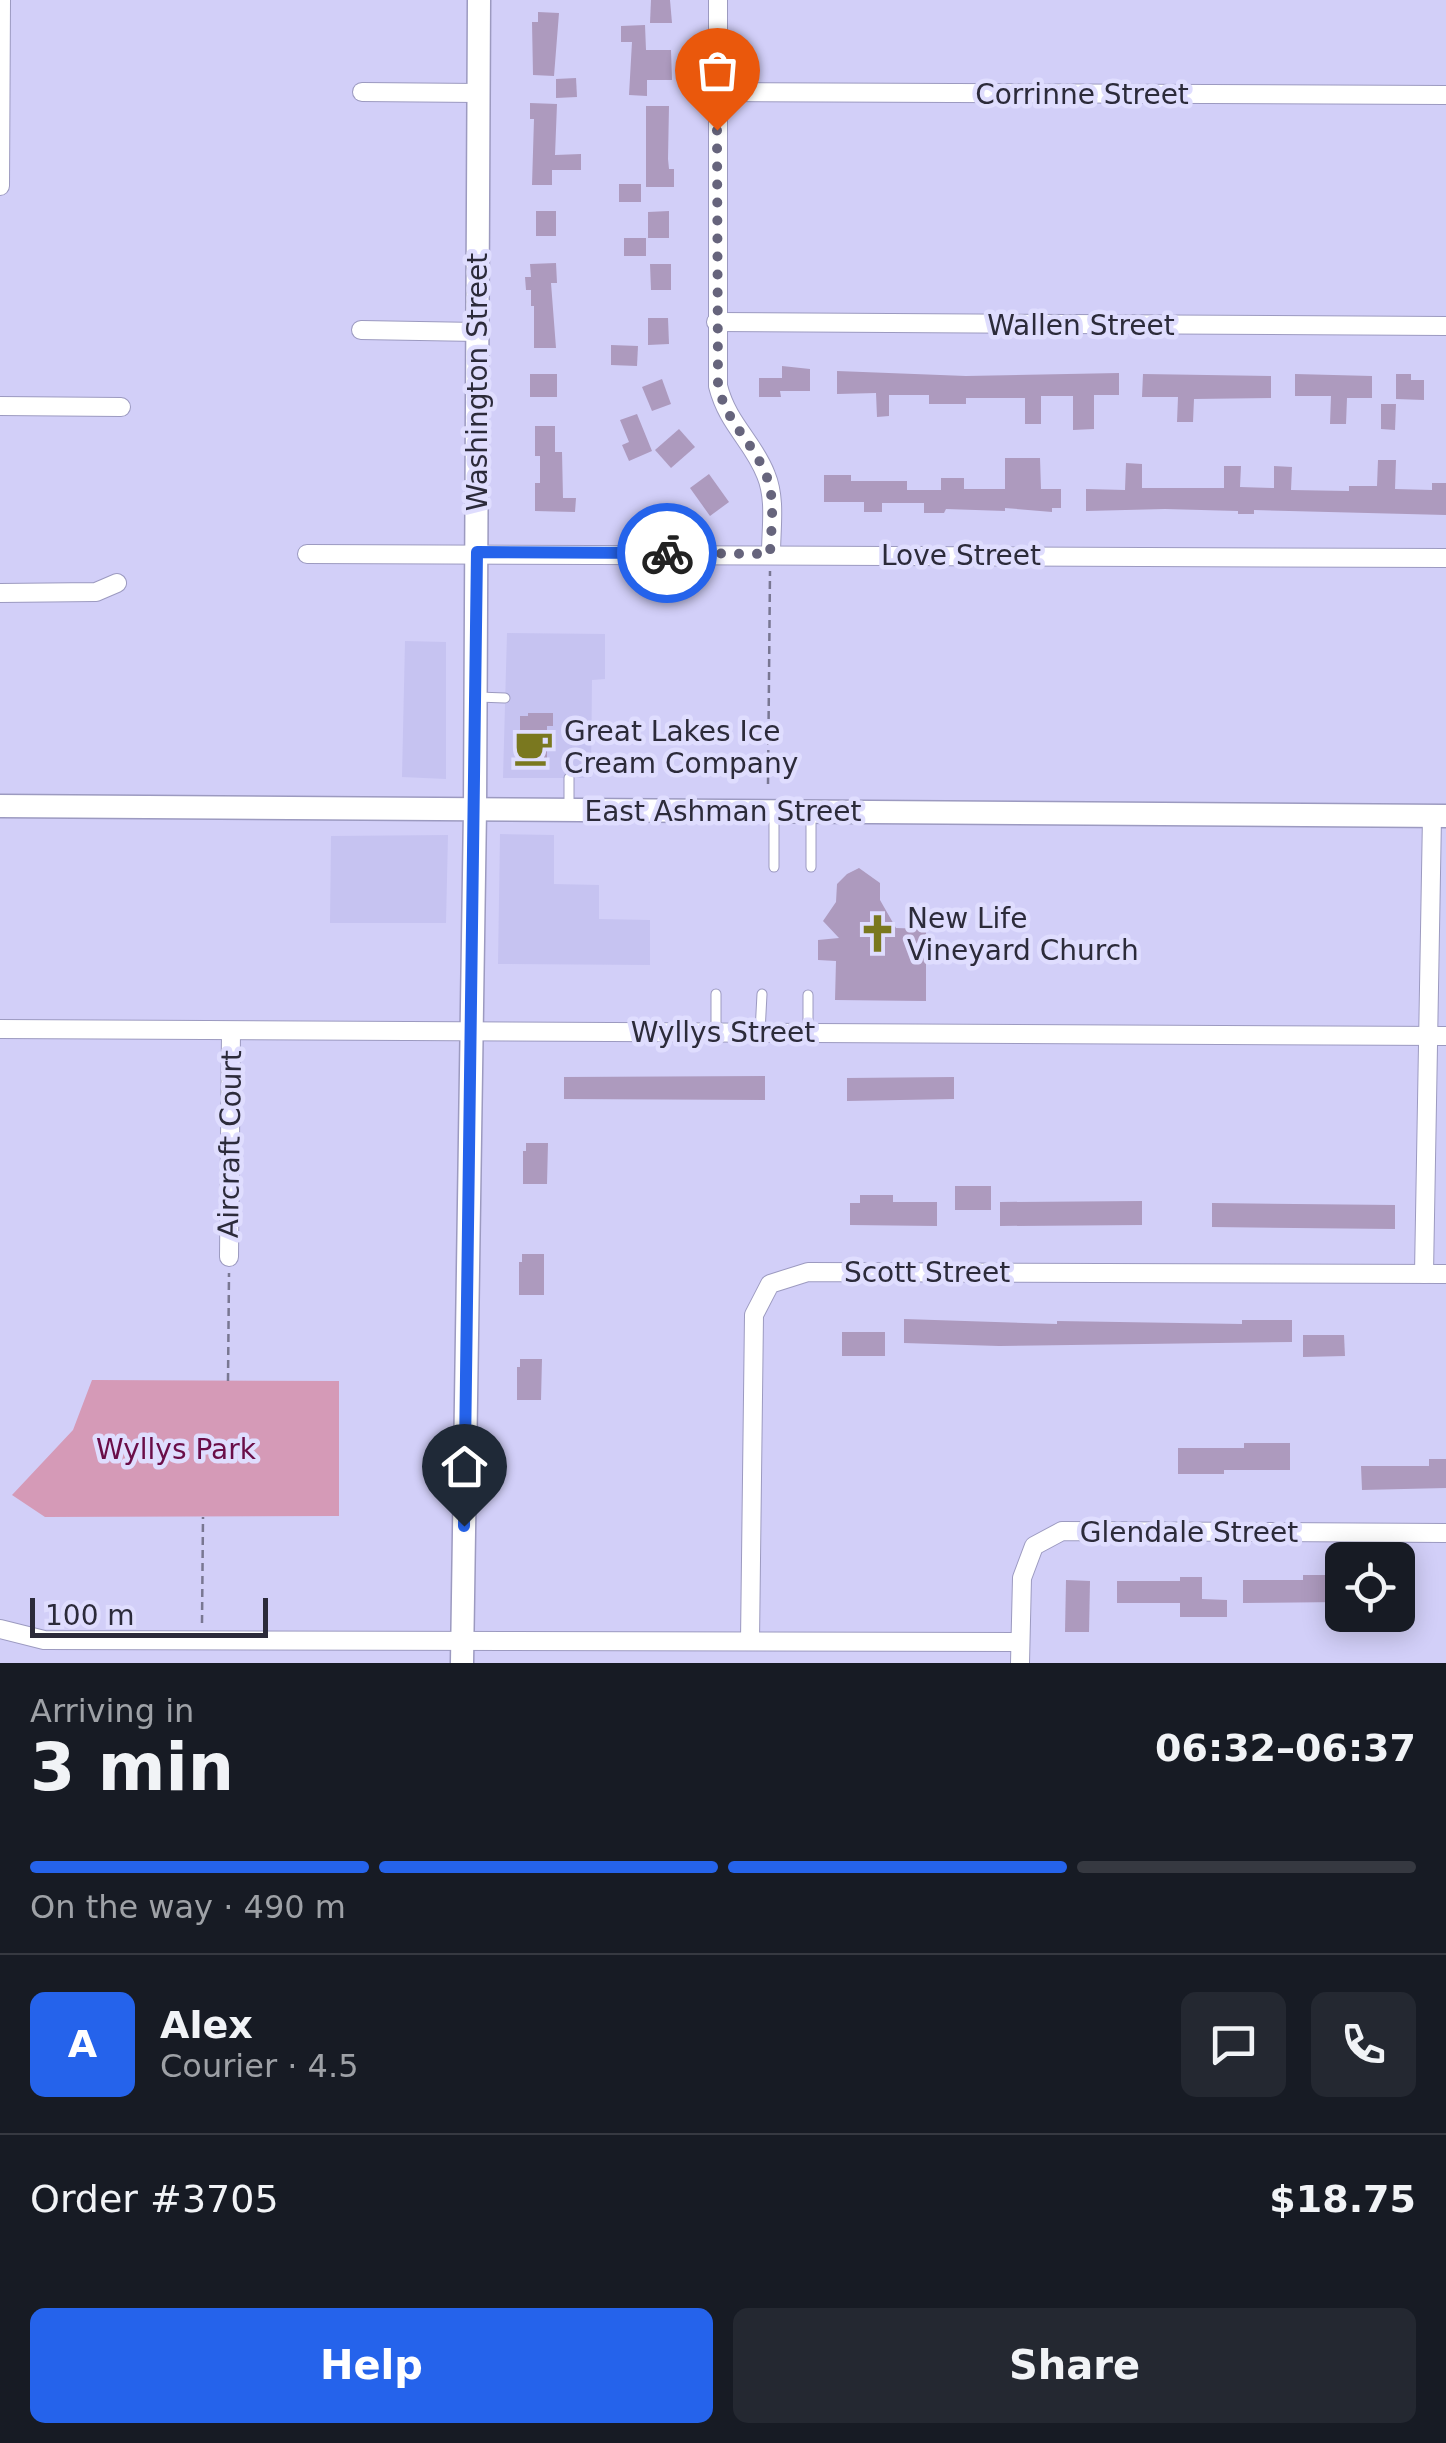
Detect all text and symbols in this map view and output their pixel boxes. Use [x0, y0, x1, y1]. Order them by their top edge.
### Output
pin [675, 28, 760, 131]
icon: bag [690, 43, 745, 98]
street label: Corrinne Street [975, 78, 1189, 111]
street label: Washington Street [461, 253, 494, 511]
street label: Wallen Street [987, 309, 1175, 342]
courier [617, 503, 717, 603]
icon: bike [640, 526, 695, 581]
street label: Love Street [881, 539, 1041, 572]
place label: Great Lakes Ice Cream Company [564, 715, 798, 780]
cafe icon: Great Lakes Ice Cream Company [513, 726, 555, 768]
street label: East Ashman Street [585, 795, 862, 828]
place label: New Life Vineyard Church [907, 902, 1139, 967]
church icon: New Life Vineyard Church [856, 913, 898, 955]
street label: Wyllys Street [631, 1016, 815, 1049]
street label: Aircraft Court [212, 1050, 248, 1238]
street label: Scott Street [844, 1256, 1010, 1289]
pin [422, 1424, 507, 1527]
park label: Wyllys Park [96, 1433, 257, 1466]
icon: home [437, 1439, 492, 1494]
street label: Glendale Street [1080, 1516, 1298, 1549]
map controls [1325, 1542, 1415, 1632]
button: locate [1325, 1542, 1415, 1632]
scale bar [30, 1593, 268, 1638]
text: 100 m [45, 1599, 135, 1632]
text: Arriving in [30, 1692, 194, 1730]
text: 06:32–06:37 [1155, 1726, 1416, 1770]
text: 3 min [30, 1730, 234, 1805]
text: On the way · 490 m [30, 1888, 346, 1926]
button: chat [1181, 1992, 1286, 2097]
button: phone [1311, 1992, 1416, 2097]
text: Alex [160, 2003, 253, 2047]
text: A [68, 2022, 97, 2066]
text: Courier · 4.5 [160, 2047, 359, 2085]
text: Order #3705 [30, 2177, 279, 2221]
text: $18.75 [1269, 2177, 1416, 2221]
button: Help [30, 2308, 713, 2423]
button: Share [733, 2308, 1416, 2423]

